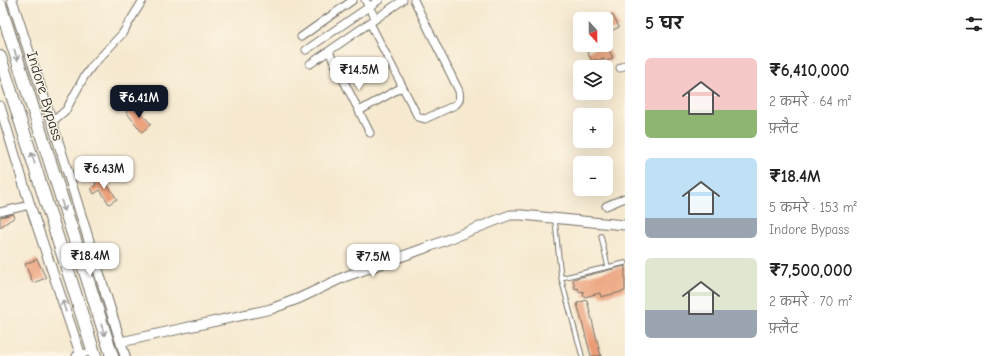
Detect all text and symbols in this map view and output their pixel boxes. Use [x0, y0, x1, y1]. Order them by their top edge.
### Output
north arrow [573, 12, 613, 52]
map controls [573, 12, 613, 196]
icon: filters [963, 13, 985, 35]
text: 5 घर [645, 14, 683, 33]
one-way arrow [13, 48, 20, 61]
street label: Indore Bypass [23, 49, 67, 143]
pin: ₹14.5M [326, 57, 392, 91]
button: layers [573, 60, 613, 100]
text: ₹6,410,000 [769, 61, 850, 80]
text: ₹14.5M [339, 62, 379, 77]
icon: home [677, 74, 725, 122]
pin: ₹6.41M [106, 85, 172, 119]
text: ₹6.41M [119, 90, 159, 105]
text: 2 कमरे · 64 m² [769, 94, 851, 109]
button: + [573, 108, 613, 148]
text: फ़्लैट [769, 121, 799, 136]
one-way arrow [29, 152, 36, 165]
pin: ₹6.43M [71, 156, 137, 190]
button: − [573, 156, 613, 196]
text: ₹6.43M [83, 161, 125, 176]
text: ₹18.4M [769, 167, 821, 186]
icon: home [677, 174, 725, 222]
one-way arrow [60, 199, 67, 212]
text: 5 कमरे · 153 m² [769, 200, 857, 215]
text: Indore Bypass [769, 222, 849, 237]
pin: ₹18.4M [57, 243, 123, 277]
pin: ₹7.5M [345, 244, 401, 278]
text: ₹18.4M [70, 248, 110, 263]
text: ₹7.5M [356, 249, 390, 264]
text: ₹7,500,000 [769, 261, 852, 280]
icon: home [677, 274, 725, 322]
text: 2 कमरे · 70 m² [769, 294, 852, 309]
one-way arrow [60, 299, 67, 312]
text: फ़्लैट [769, 321, 799, 336]
one-way arrow [100, 323, 107, 336]

